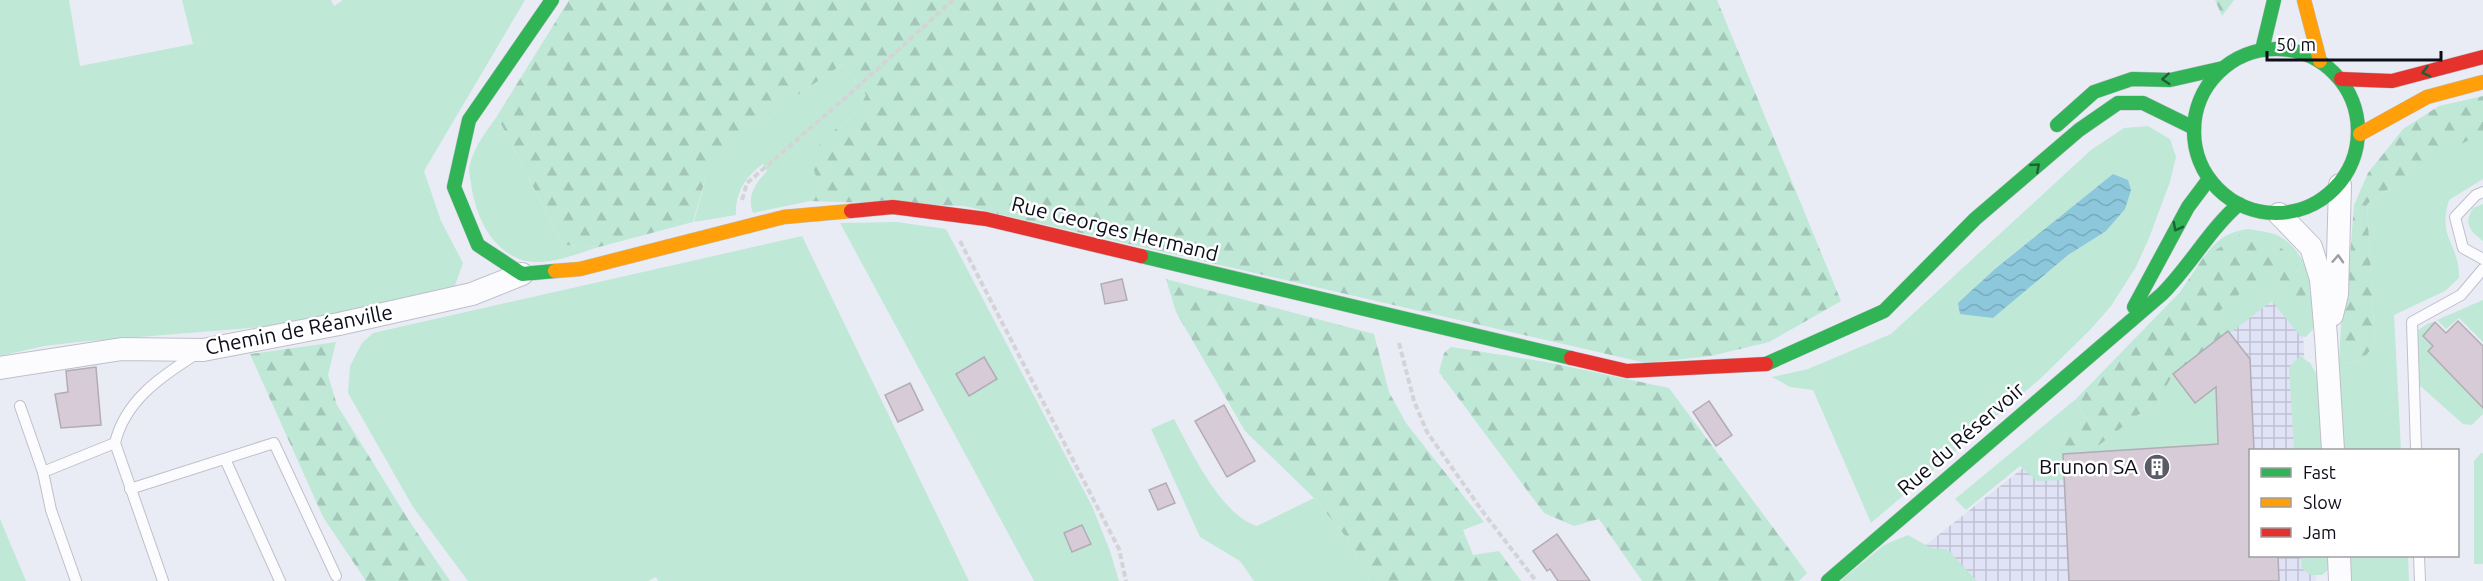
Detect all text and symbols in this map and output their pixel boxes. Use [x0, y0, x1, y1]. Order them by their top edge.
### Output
scale bar [2267, 24, 2441, 62]
text: 50 m [2276, 34, 2316, 54]
one-way arrow [2422, 65, 2432, 78]
one-way arrow [2161, 72, 2171, 85]
one-way arrow [2029, 163, 2040, 174]
street label: Rue Georges Hermand [1009, 191, 1221, 265]
one-way arrow [2173, 221, 2184, 232]
one-way arrow [2332, 254, 2345, 263]
street label: Chemin de Réanville [203, 299, 395, 359]
street label: Rue du Réservoir [1892, 377, 2029, 500]
legend [2249, 449, 2459, 557]
building icon: Brunon SA [2142, 452, 2172, 482]
place label: Brunon SA [2039, 454, 2138, 478]
text: Fast [2303, 462, 2336, 482]
text: Slow [2303, 492, 2342, 512]
text: Jam [2303, 522, 2337, 542]

